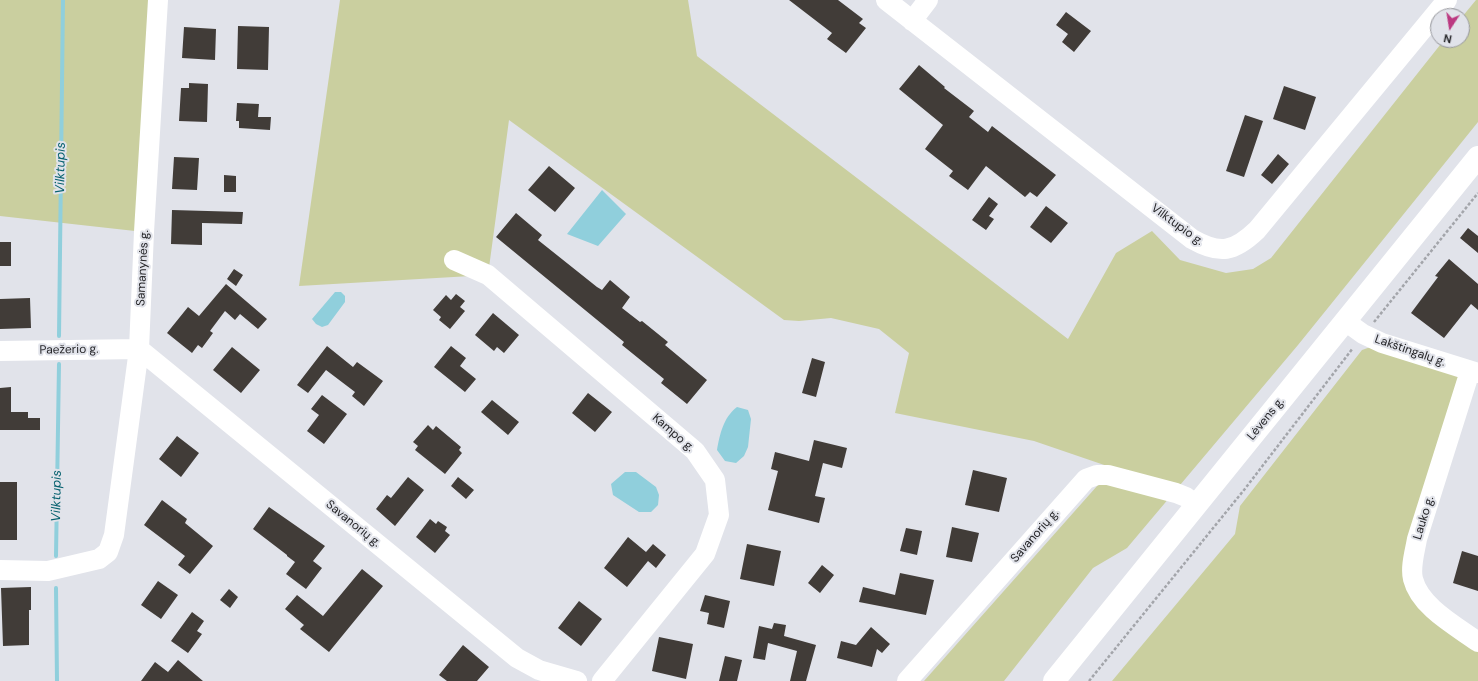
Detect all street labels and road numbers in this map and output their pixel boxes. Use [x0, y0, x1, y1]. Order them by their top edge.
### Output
street label: Vilktupio g. [1148, 201, 1206, 249]
street label: Samanynės g. [134, 230, 152, 306]
street label: Lakštingalų g. [1373, 332, 1447, 370]
street label: Paežerio g. [39, 342, 99, 358]
street label: Lėvens g. [1244, 395, 1288, 443]
street label: Kampo g. [649, 411, 697, 455]
street label: Lauko g. [1411, 495, 1437, 541]
street label: Savanorių g. [323, 498, 383, 550]
street label: Savanorių g. [1008, 506, 1062, 566]

